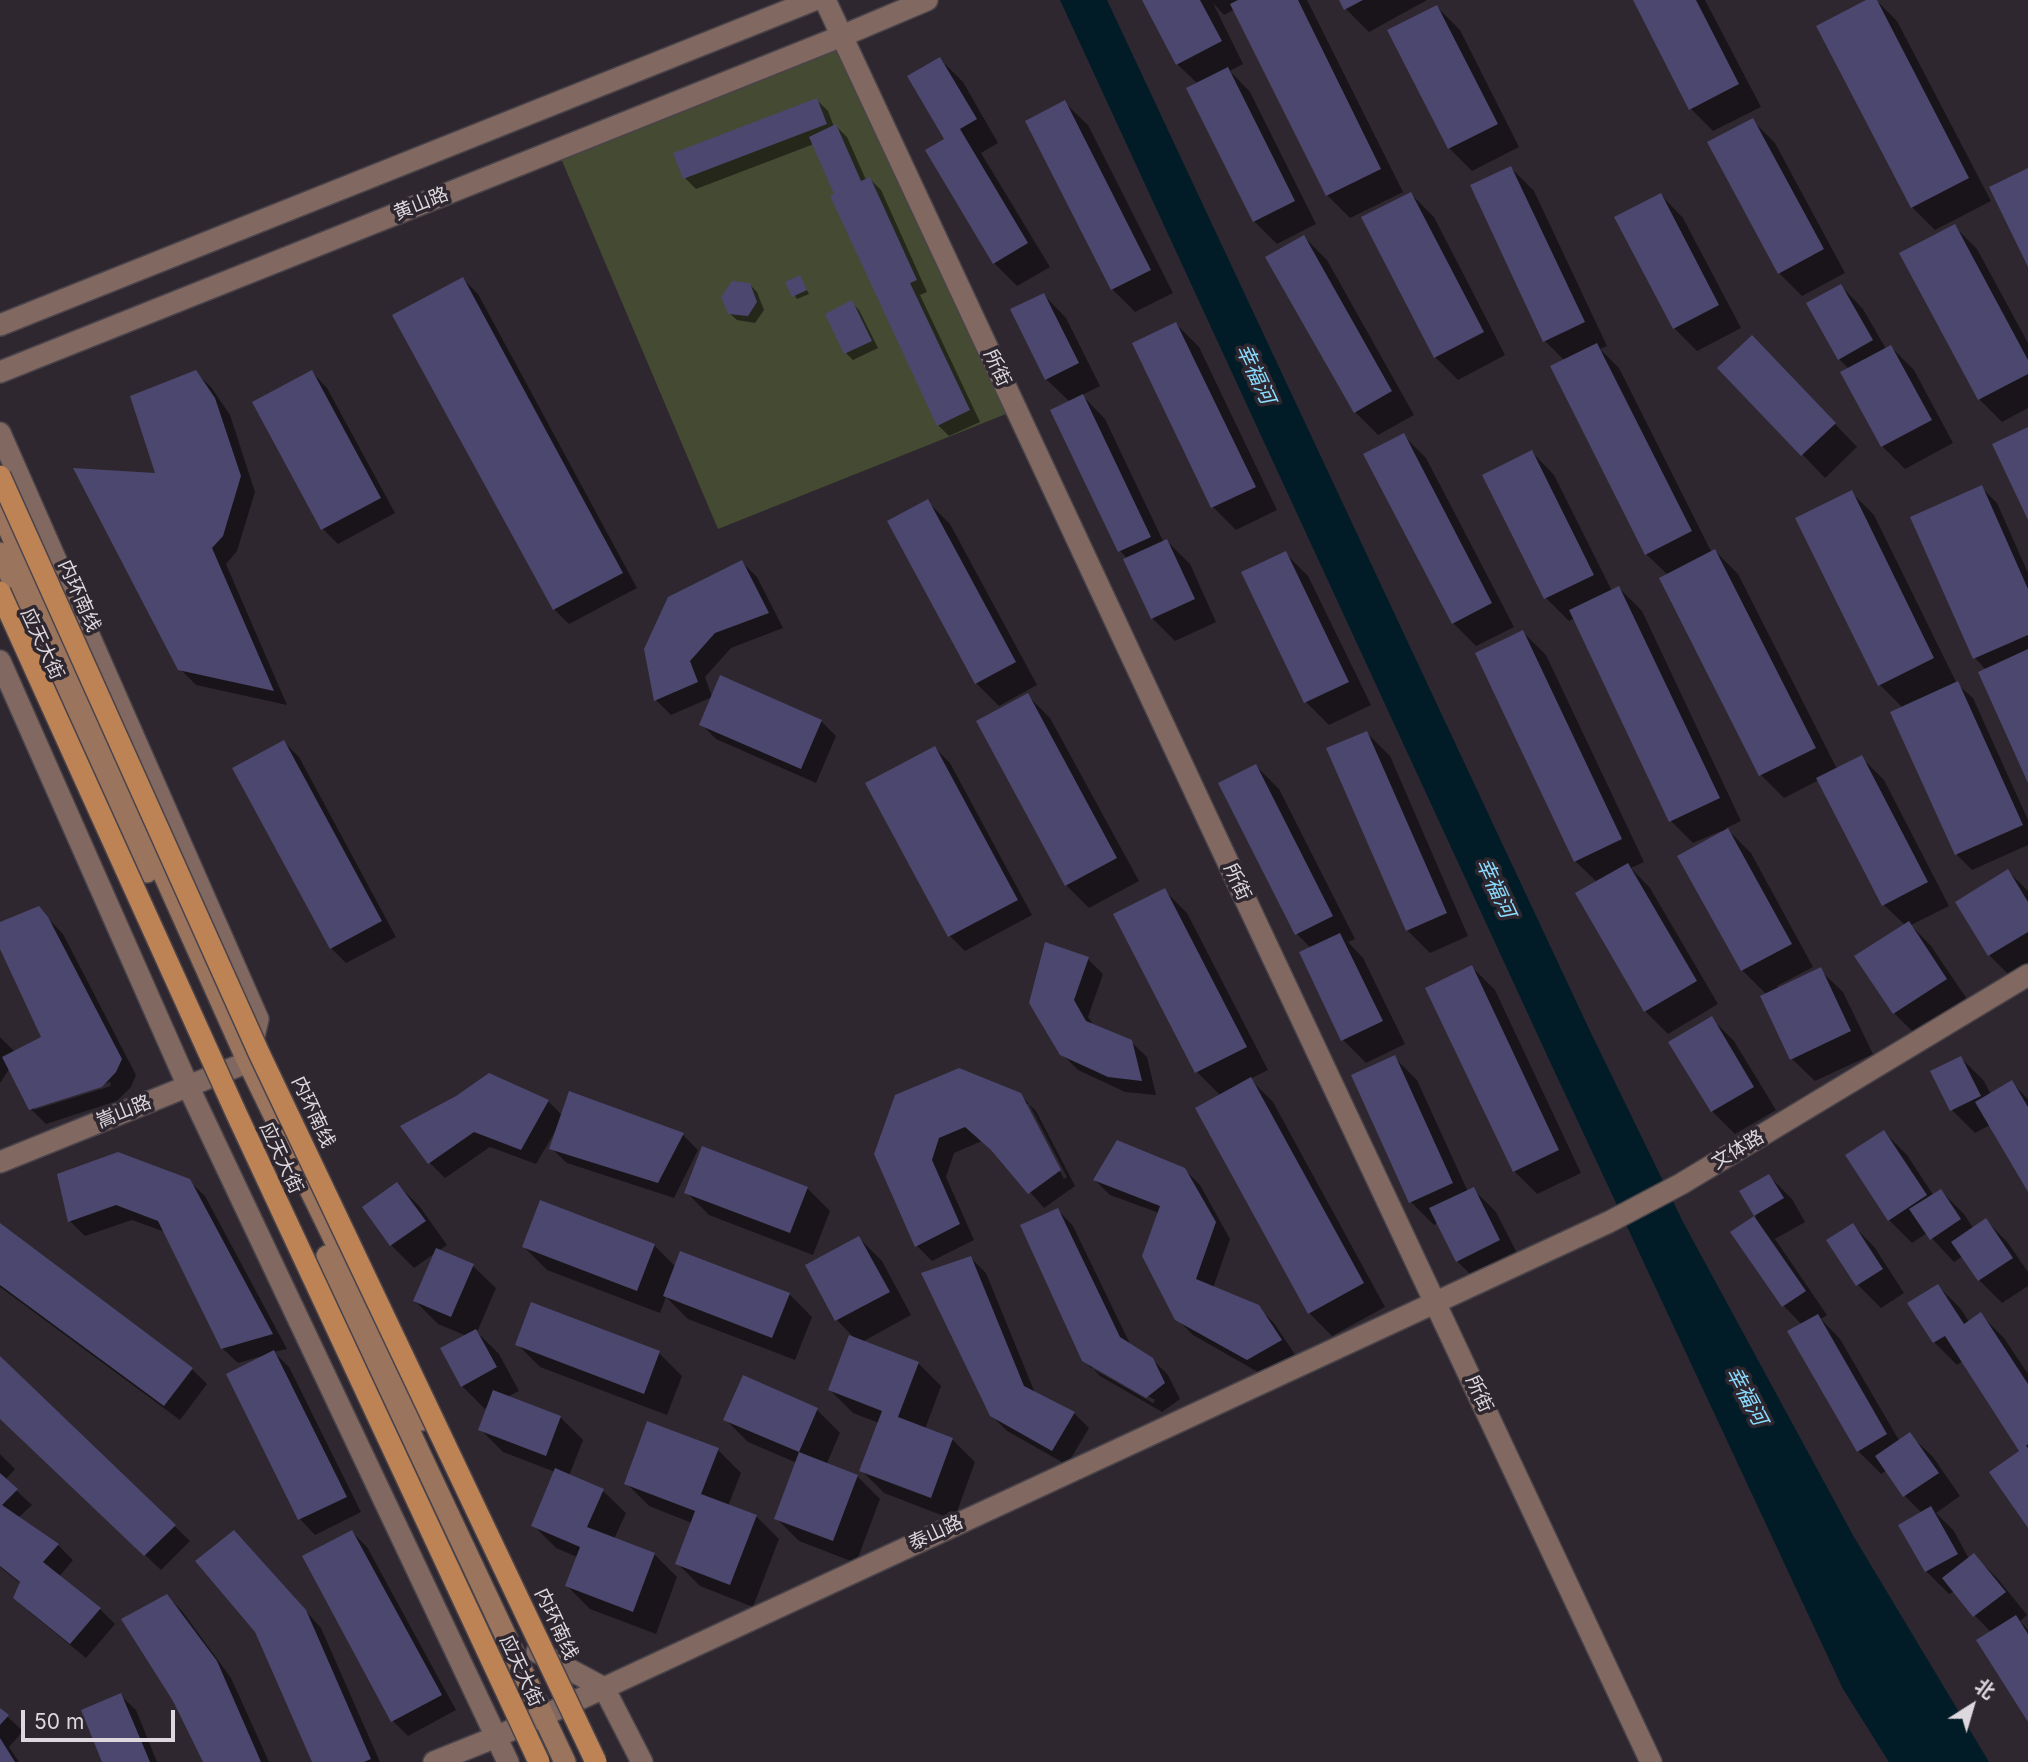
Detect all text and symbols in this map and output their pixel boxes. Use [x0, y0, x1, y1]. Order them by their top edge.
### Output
street label: 黄山路 [390, 183, 452, 225]
water label: 幸福河 [1230, 340, 1280, 408]
street label: 所街 [979, 346, 1015, 390]
street label: 内环南线 [53, 557, 105, 635]
street label: 应天大街 [16, 605, 68, 683]
water label: 幸福河 [1470, 854, 1520, 922]
street label: 所街 [1219, 860, 1255, 904]
street label: 内环南线 [287, 1073, 339, 1151]
street label: 嵩山路 [93, 1091, 155, 1133]
street label: 应天大街 [255, 1119, 307, 1197]
street label: 文体路 [1708, 1126, 1768, 1174]
water label: 幸福河 [1720, 1362, 1772, 1430]
street label: 所街 [1461, 1372, 1497, 1416]
street label: 泰山路 [905, 1511, 967, 1555]
street label: 内环南线 [530, 1585, 582, 1663]
street label: 应天大街 [495, 1632, 547, 1710]
north arrow [1937, 1671, 2007, 1741]
text: 北 [1970, 1674, 1999, 1704]
scale bar [24, 1696, 178, 1740]
text: 50 m [34, 1709, 84, 1734]

